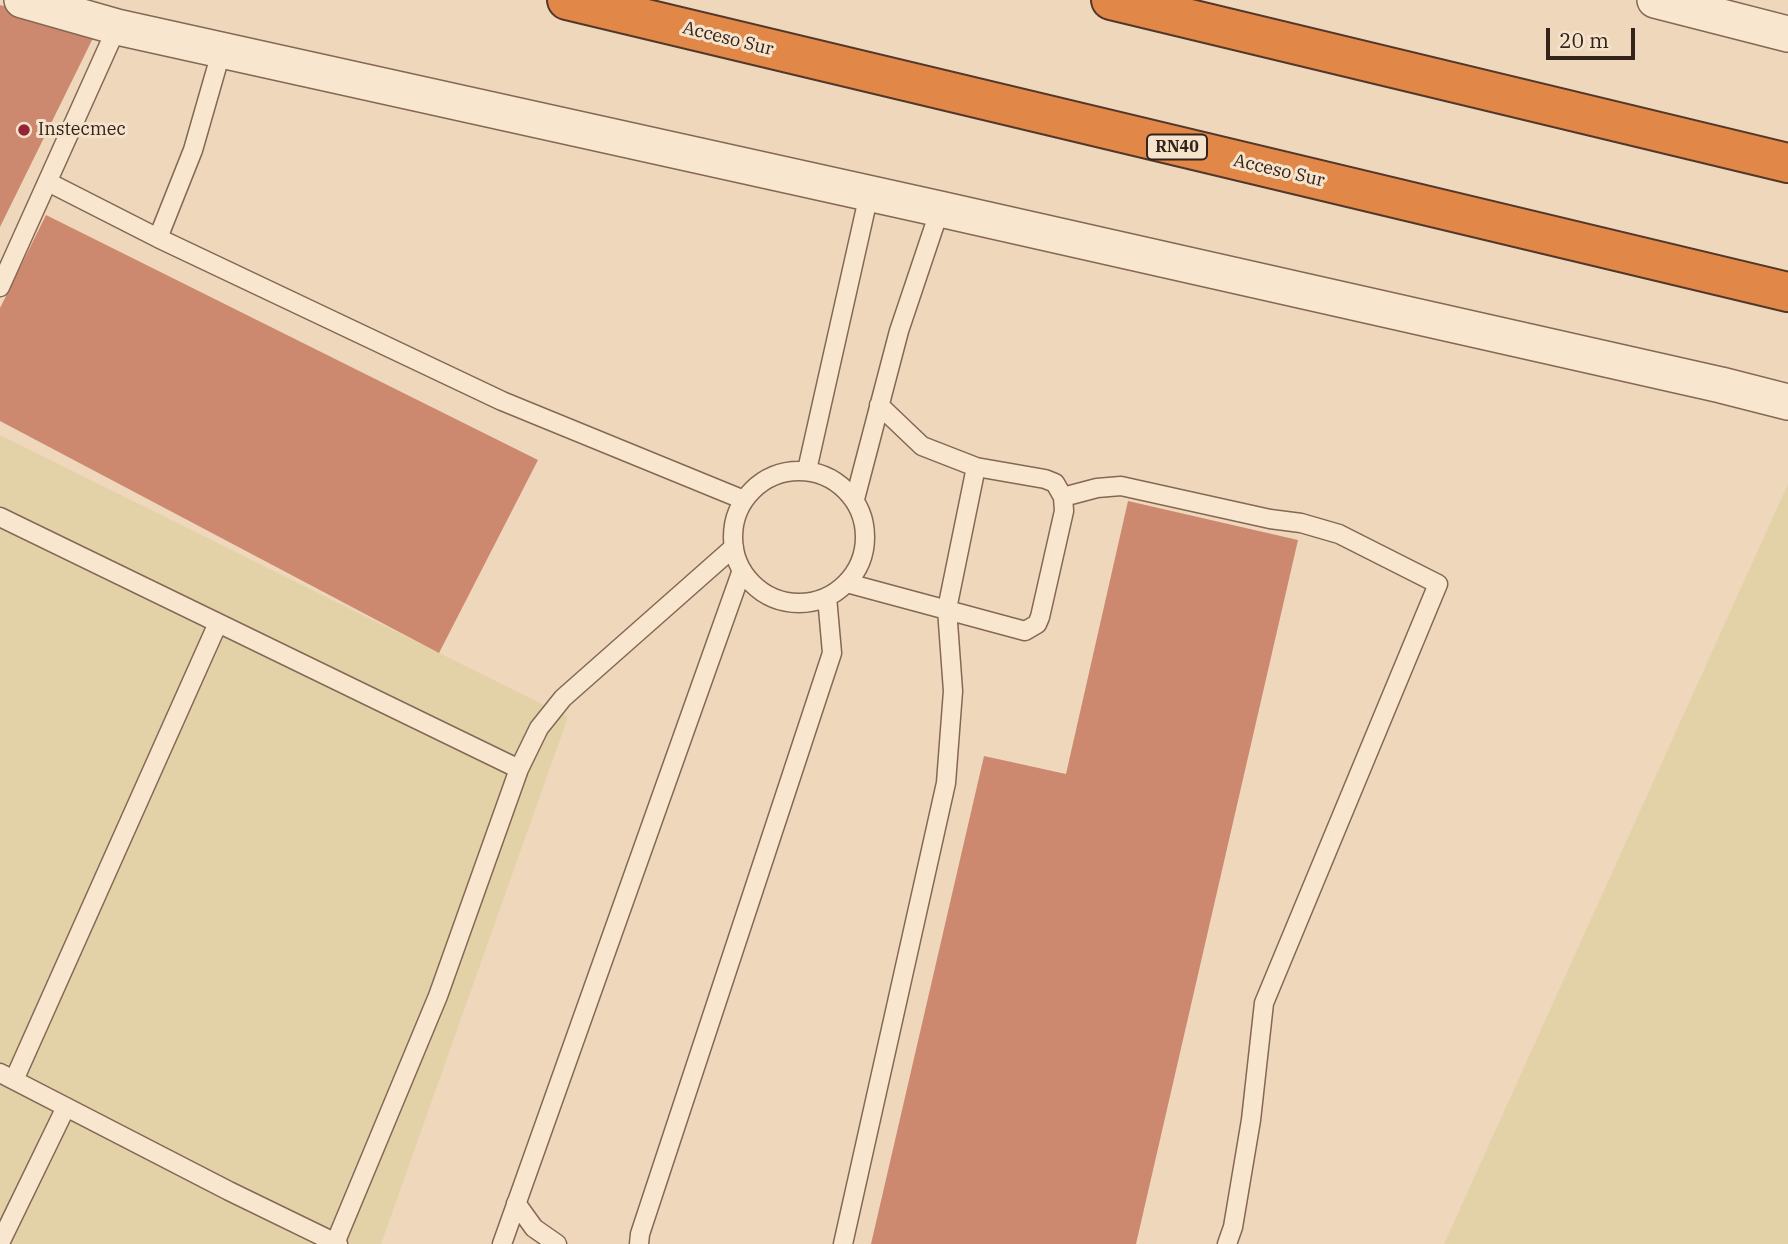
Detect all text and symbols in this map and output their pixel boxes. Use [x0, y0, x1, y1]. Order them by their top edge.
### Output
scale bar [1550, 14, 1639, 58]
street label: Acceso Sur [680, 17, 776, 61]
text: 20 m [1559, 26, 1609, 54]
place label: Instecmec [38, 119, 126, 141]
marker: Instecmec [16, 122, 32, 138]
road number: RN40 [1147, 134, 1207, 160]
street label: Acceso Sur [1231, 150, 1327, 192]

